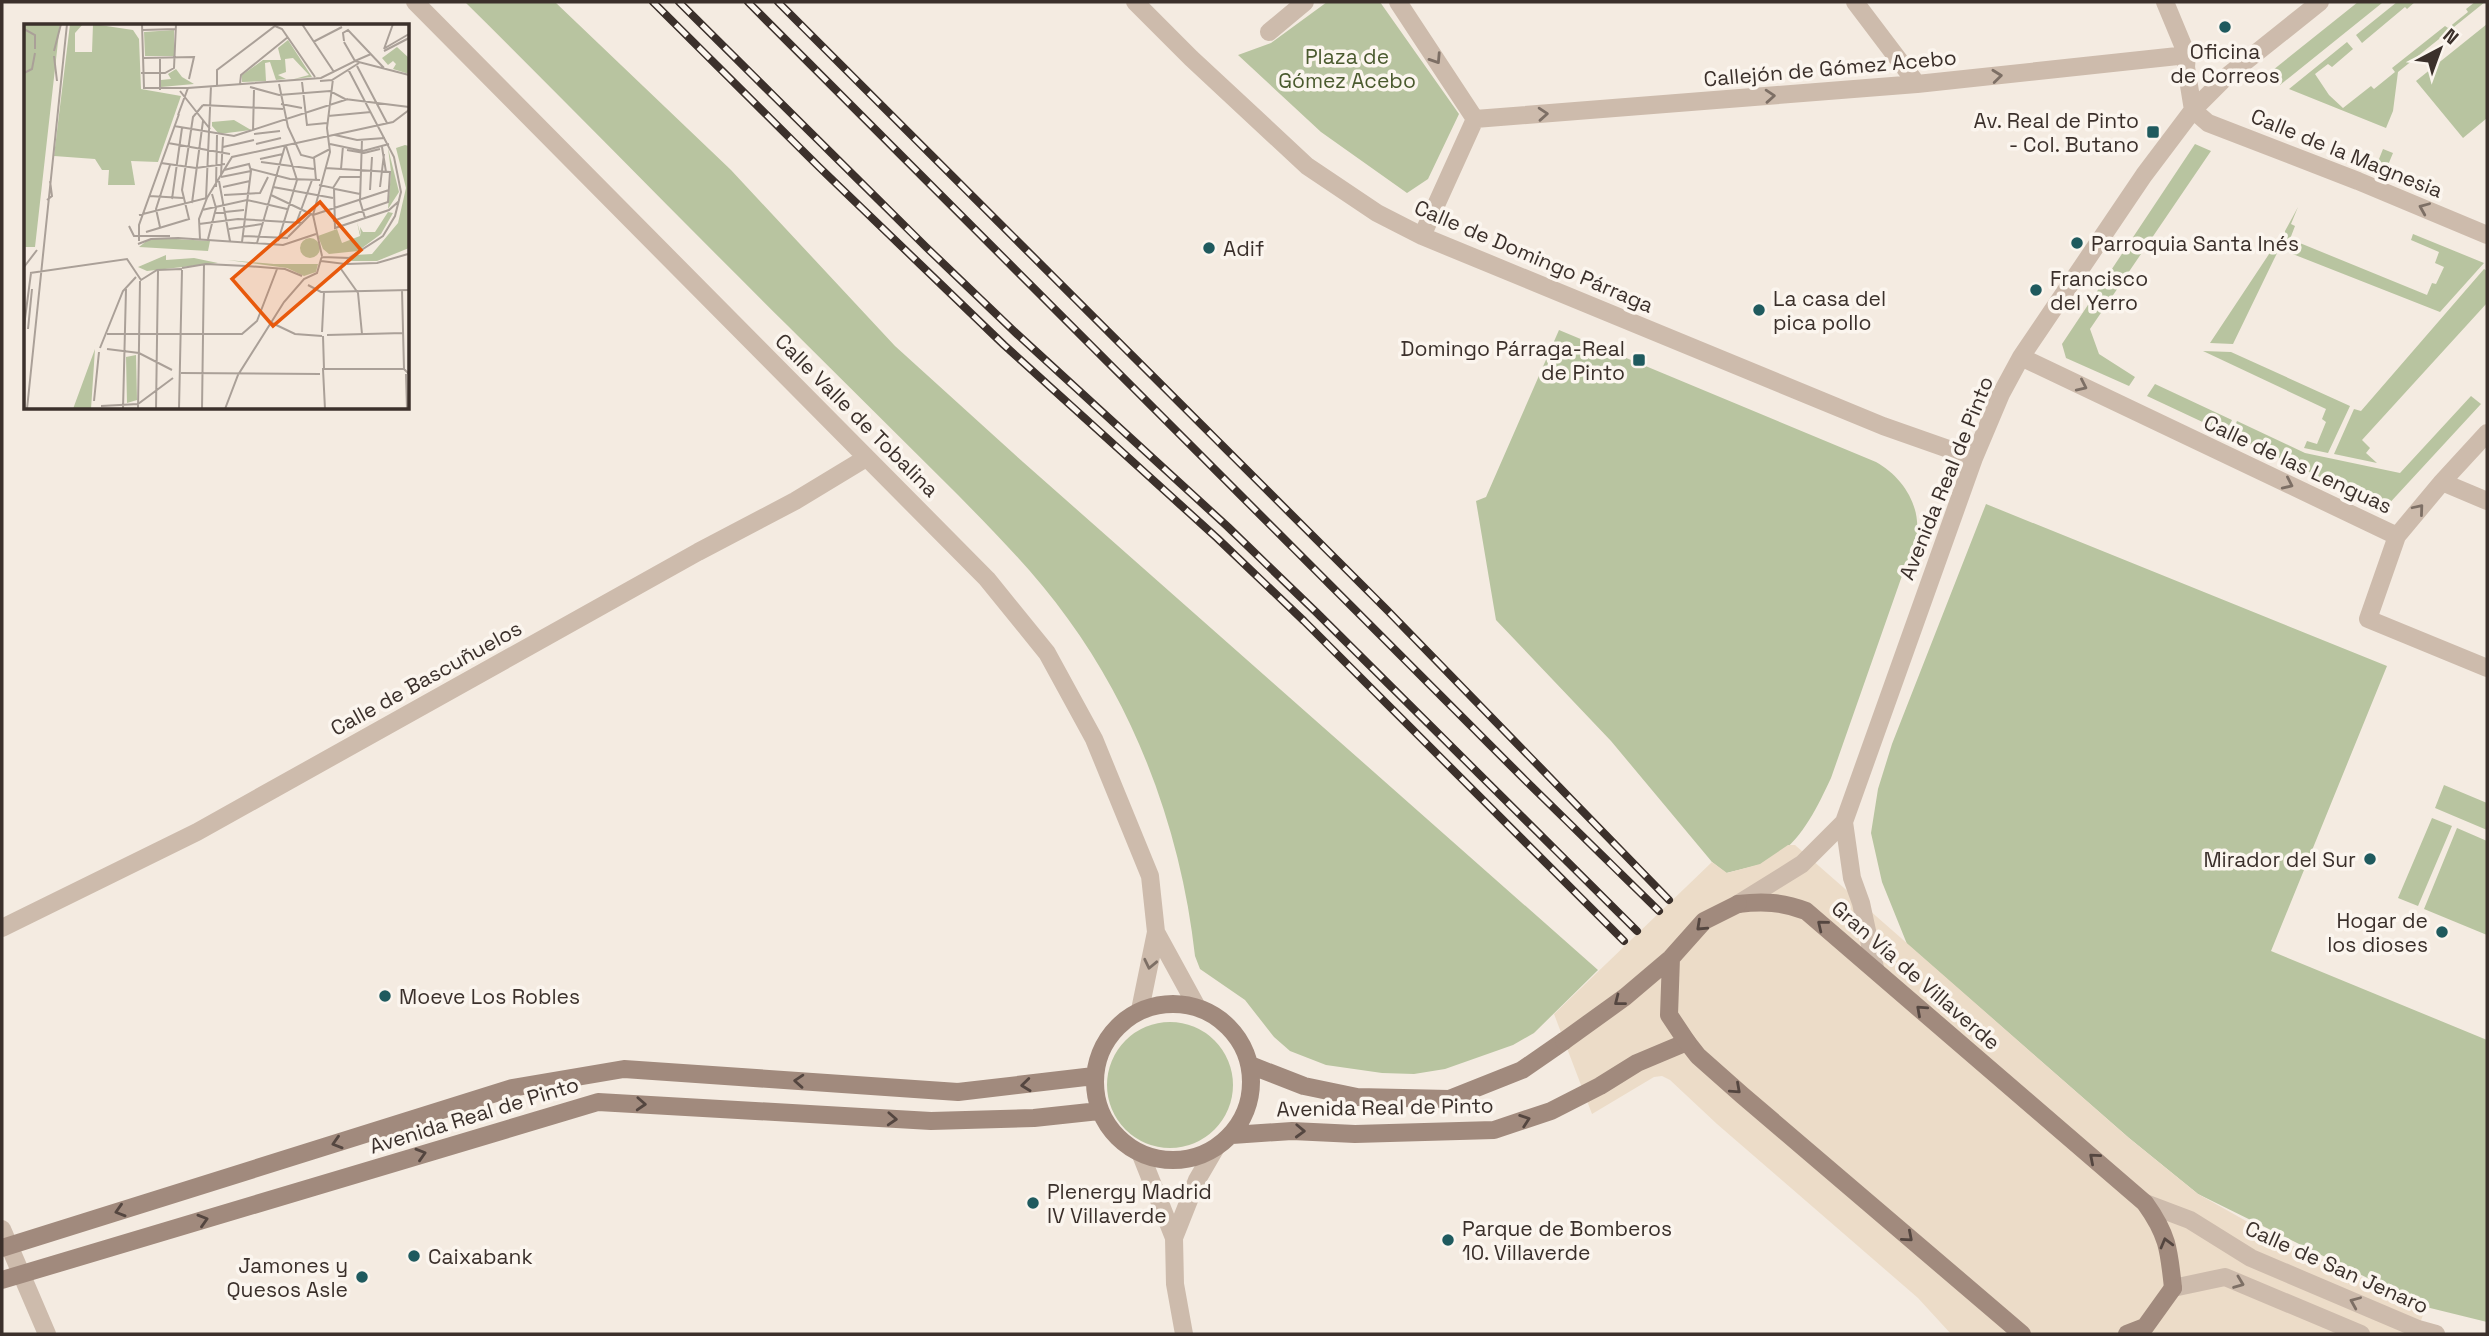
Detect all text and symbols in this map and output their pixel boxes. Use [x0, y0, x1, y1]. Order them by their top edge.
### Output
north arrow [2405, 14, 2475, 84]
marker: Oficina de Correos [2217, 19, 2233, 35]
text: N [2438, 23, 2464, 50]
inset map [24, 24, 410, 410]
place label: Oficina de Correos [2170, 38, 2280, 89]
park label: Plaza de Gómez Acebo [1278, 43, 1416, 94]
street label: Callejón de Gómez Acebo [1702, 43, 1958, 93]
one-way arrow [1427, 51, 1440, 64]
one-way arrow [1991, 68, 2002, 83]
one-way arrow [1765, 89, 1776, 104]
street label: Calle de la Magnesia [2247, 102, 2447, 204]
one-way arrow [1538, 107, 1549, 122]
place label: Av. Real de Pinto - Col. Butano [1973, 107, 2139, 158]
marker: Av. Real de Pinto - Col. Butano [2145, 124, 2161, 140]
street label: Calle de Domingo Párraga [1410, 193, 1658, 319]
one-way arrow [2419, 203, 2431, 217]
place label: Parroquia Santa Inés [2091, 230, 2299, 257]
place label: Adif [1223, 235, 1264, 262]
marker: Parroquia Santa Inés [2069, 235, 2085, 251]
marker: Adif [1201, 240, 1217, 256]
place label: Francisco del Yerro [2050, 265, 2148, 316]
marker: Francisco del Yerro [2028, 282, 2044, 298]
place label: La casa del pica pollo [1773, 285, 1886, 336]
marker: La casa del pica pollo [1751, 302, 1767, 318]
street label: Calle Valle de Tobalina [769, 327, 945, 503]
place label: Domingo Párraga-Real de Pinto [1401, 335, 1625, 386]
marker: Domingo Párraga-Real de Pinto [1631, 352, 1647, 368]
street label: Avenida Real de Pinto [1893, 372, 1999, 584]
one-way arrow [2075, 378, 2088, 392]
street label: Calle de las Lenguas [2200, 409, 2396, 519]
one-way arrow [2281, 476, 2293, 490]
one-way arrow [2411, 505, 2424, 517]
street label: Calle de Bascuñuelos [326, 614, 526, 742]
place label: Mirador del Sur [2203, 846, 2356, 873]
marker: Mirador del Sur [2362, 851, 2378, 867]
street label: Gran Vía de Villaverde [1826, 894, 2006, 1056]
place label: Hogar de los dioses [2327, 907, 2428, 958]
one-way arrow [1696, 918, 1709, 930]
one-way arrow [1818, 920, 1830, 933]
marker: Hogar de los dioses [2434, 924, 2450, 940]
one-way arrow [1143, 958, 1158, 970]
place label: Moeve Los Robles [399, 983, 580, 1010]
marker: Moeve Los Robles [377, 988, 393, 1004]
one-way arrow [1614, 993, 1627, 1006]
one-way arrow [1917, 1005, 1930, 1018]
street label: Avenida Real de Pinto [366, 1070, 582, 1160]
one-way arrow [793, 1074, 804, 1089]
one-way arrow [1020, 1077, 1032, 1092]
one-way arrow [1728, 1081, 1741, 1093]
street label: Avenida Real de Pinto [1276, 1092, 1494, 1122]
one-way arrow [635, 1096, 646, 1111]
one-way arrow [887, 1111, 898, 1126]
one-way arrow [1519, 1113, 1531, 1128]
one-way arrow [1295, 1124, 1306, 1139]
one-way arrow [331, 1135, 343, 1150]
one-way arrow [415, 1148, 427, 1163]
one-way arrow [2089, 1154, 2102, 1166]
place label: Plenergy Madrid IV Villaverde [1047, 1178, 1212, 1229]
marker: Plenergy Madrid IV Villaverde [1025, 1195, 1041, 1211]
one-way arrow [114, 1203, 126, 1218]
one-way arrow [197, 1213, 209, 1228]
street label: Calle de San Jenaro [2241, 1214, 2433, 1320]
place label: Parque de Bomberos 10. Villaverde [1462, 1215, 1672, 1266]
one-way arrow [1900, 1229, 1913, 1241]
marker: Parque de Bomberos 10. Villaverde [1440, 1232, 1456, 1248]
one-way arrow [2160, 1237, 2175, 1249]
place label: Caixabank [428, 1243, 533, 1270]
marker: Caixabank [406, 1248, 422, 1264]
place label: Jamones y Quesos Asle [227, 1252, 348, 1303]
marker: Jamones y Quesos Asle [354, 1269, 370, 1285]
one-way arrow [2233, 1274, 2245, 1288]
one-way arrow [2350, 1296, 2362, 1310]

